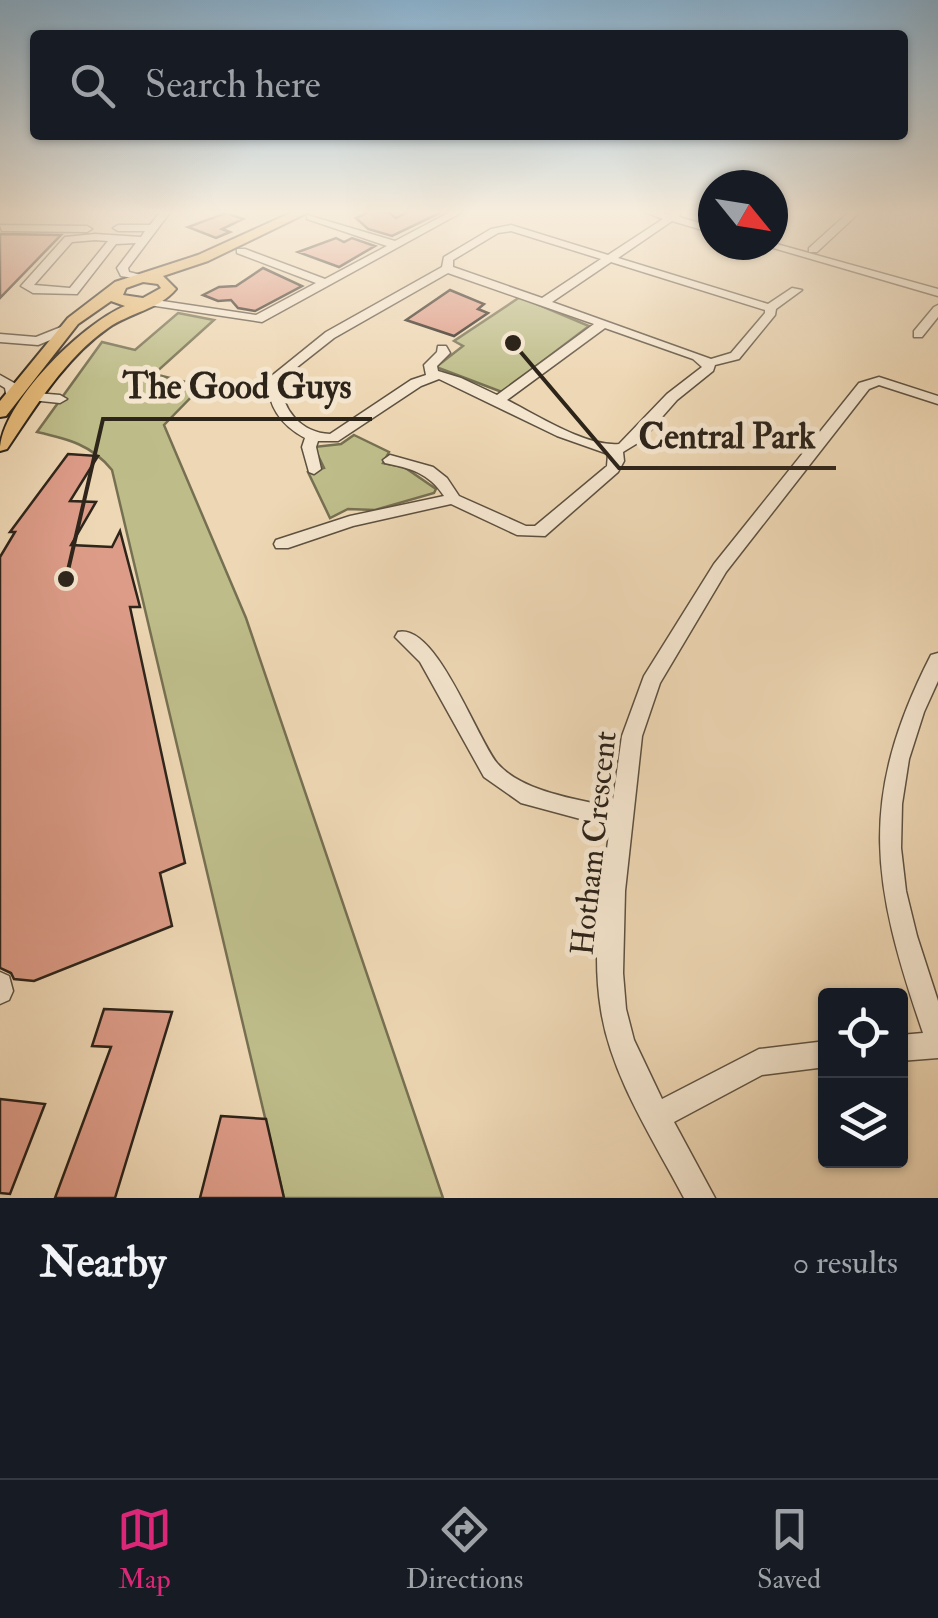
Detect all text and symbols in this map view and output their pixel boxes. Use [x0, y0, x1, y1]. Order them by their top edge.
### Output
search box [30, 30, 908, 140]
icon: search [65, 58, 120, 113]
text: Search here [145, 61, 321, 109]
north arrow [698, 170, 788, 260]
callout: The Good Guys [103, 354, 372, 419]
text: The Good Guys [122, 365, 351, 410]
callout: Central Park [619, 403, 836, 468]
text: Central Park [639, 415, 816, 459]
street label: Hotham Crescent [562, 729, 626, 957]
map controls [818, 988, 908, 1168]
button: locate [818, 988, 908, 1078]
button: layers [818, 1078, 908, 1168]
text: Nearby [40, 1237, 166, 1289]
text: 0 results [793, 1243, 898, 1283]
tab: Map [117, 1502, 172, 1597]
tab: Directions [406, 1502, 523, 1597]
tab: Saved [757, 1502, 821, 1597]

